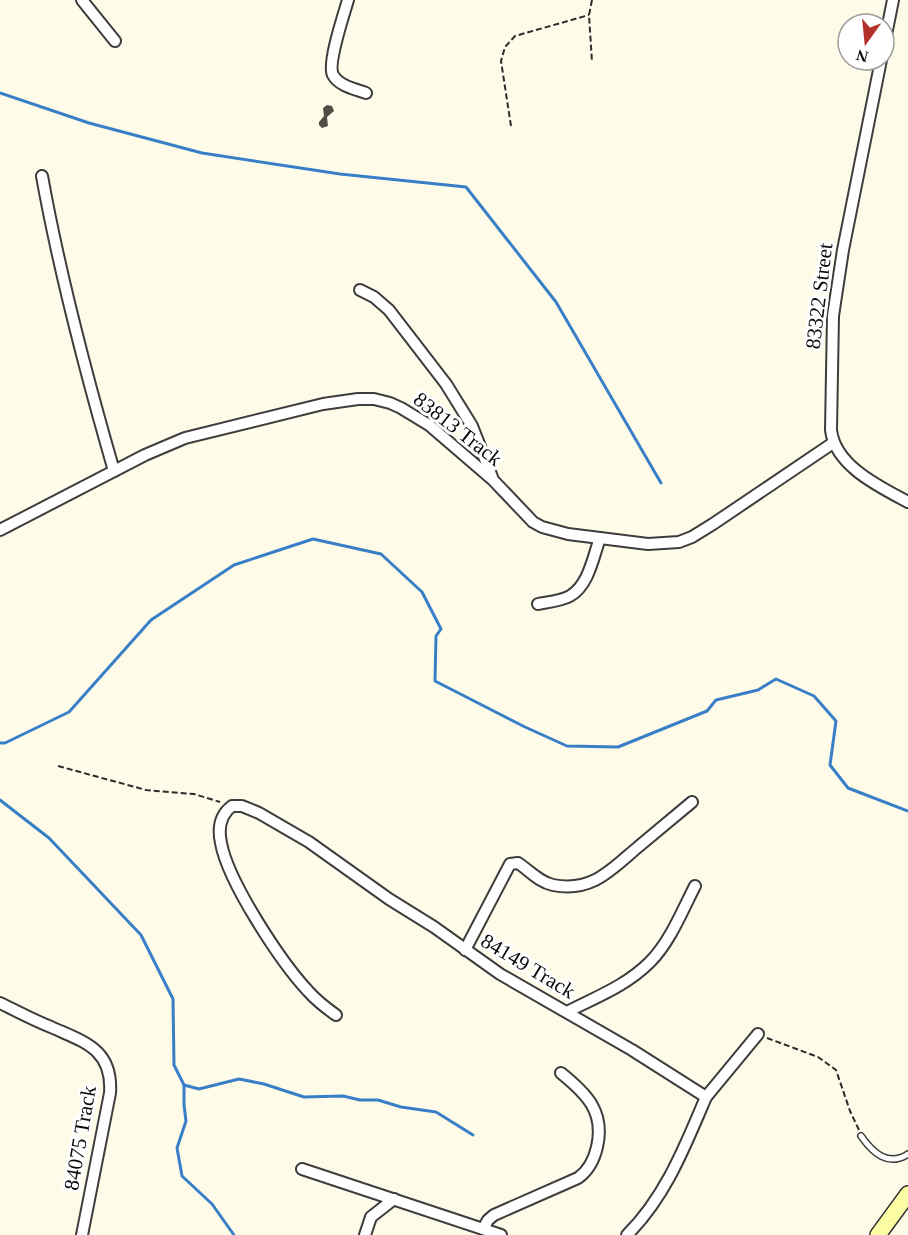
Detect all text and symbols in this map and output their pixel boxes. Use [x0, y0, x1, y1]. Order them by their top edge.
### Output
north arrow [836, 12, 896, 72]
text: N [854, 46, 870, 66]
street label: 83322 Street [801, 241, 837, 350]
street label: 83813 Track [409, 387, 507, 471]
street label: 84149 Track [477, 929, 580, 1004]
street label: 84075 Track [59, 1083, 101, 1192]

